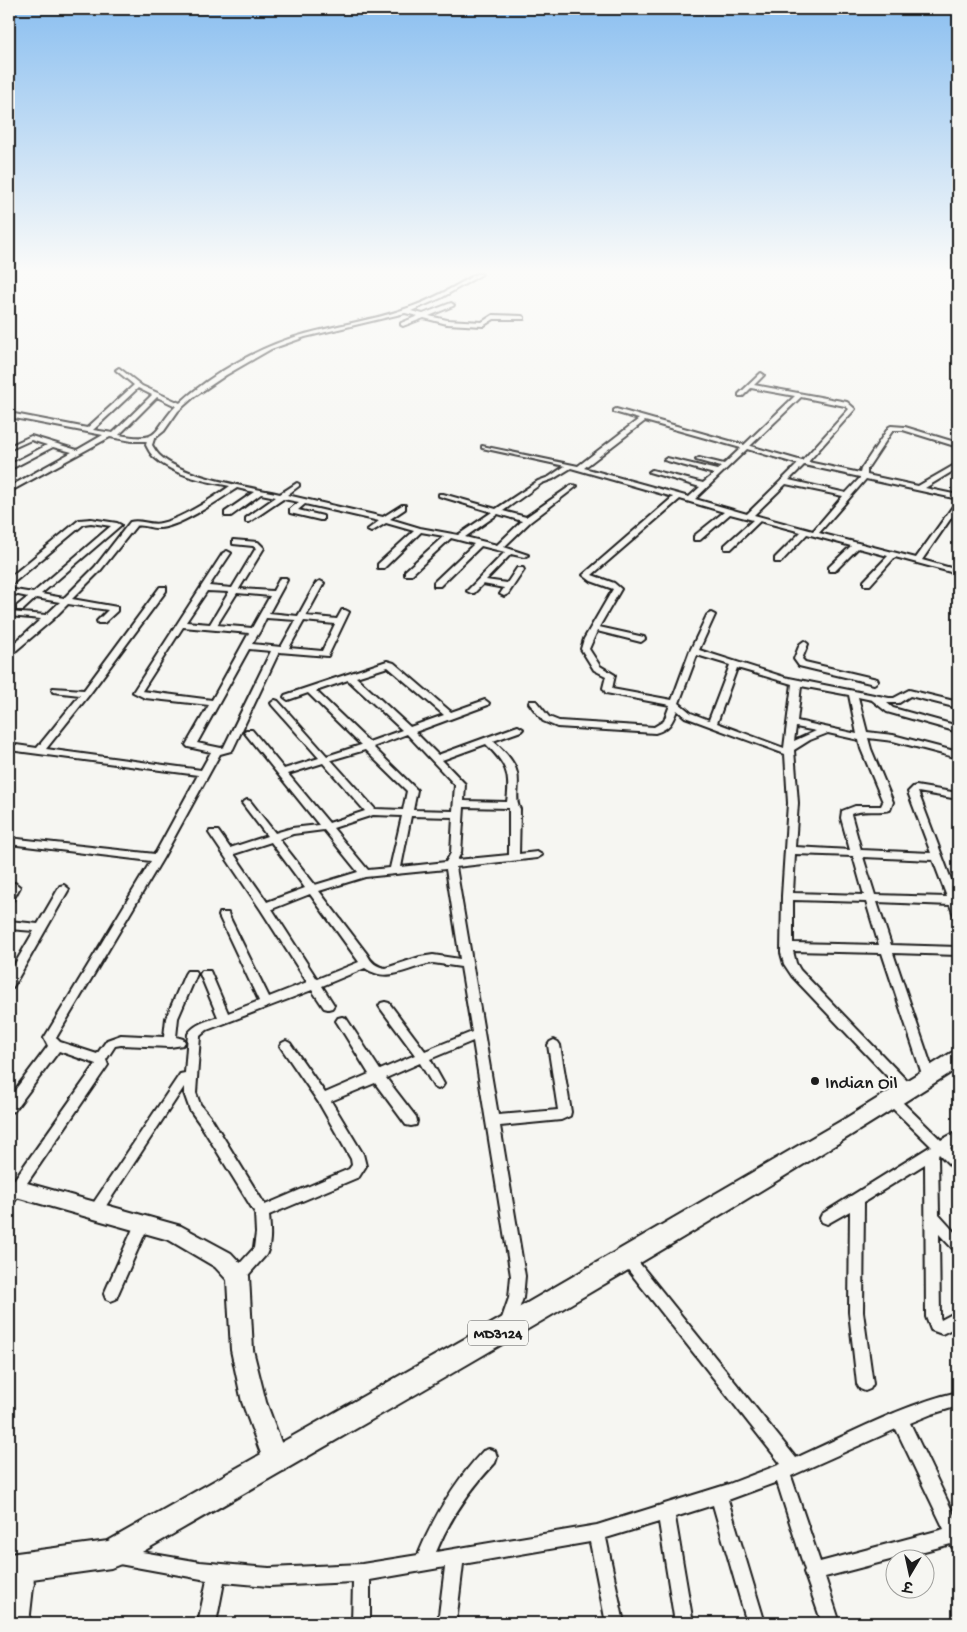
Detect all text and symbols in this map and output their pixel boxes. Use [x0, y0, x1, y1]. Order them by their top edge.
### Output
place label: Indian Oil [825, 1073, 898, 1096]
marker: Indian Oil [809, 1075, 821, 1087]
road number: MD3124 [468, 1320, 528, 1346]
north arrow [884, 1550, 934, 1600]
text: उ [901, 1575, 916, 1594]

